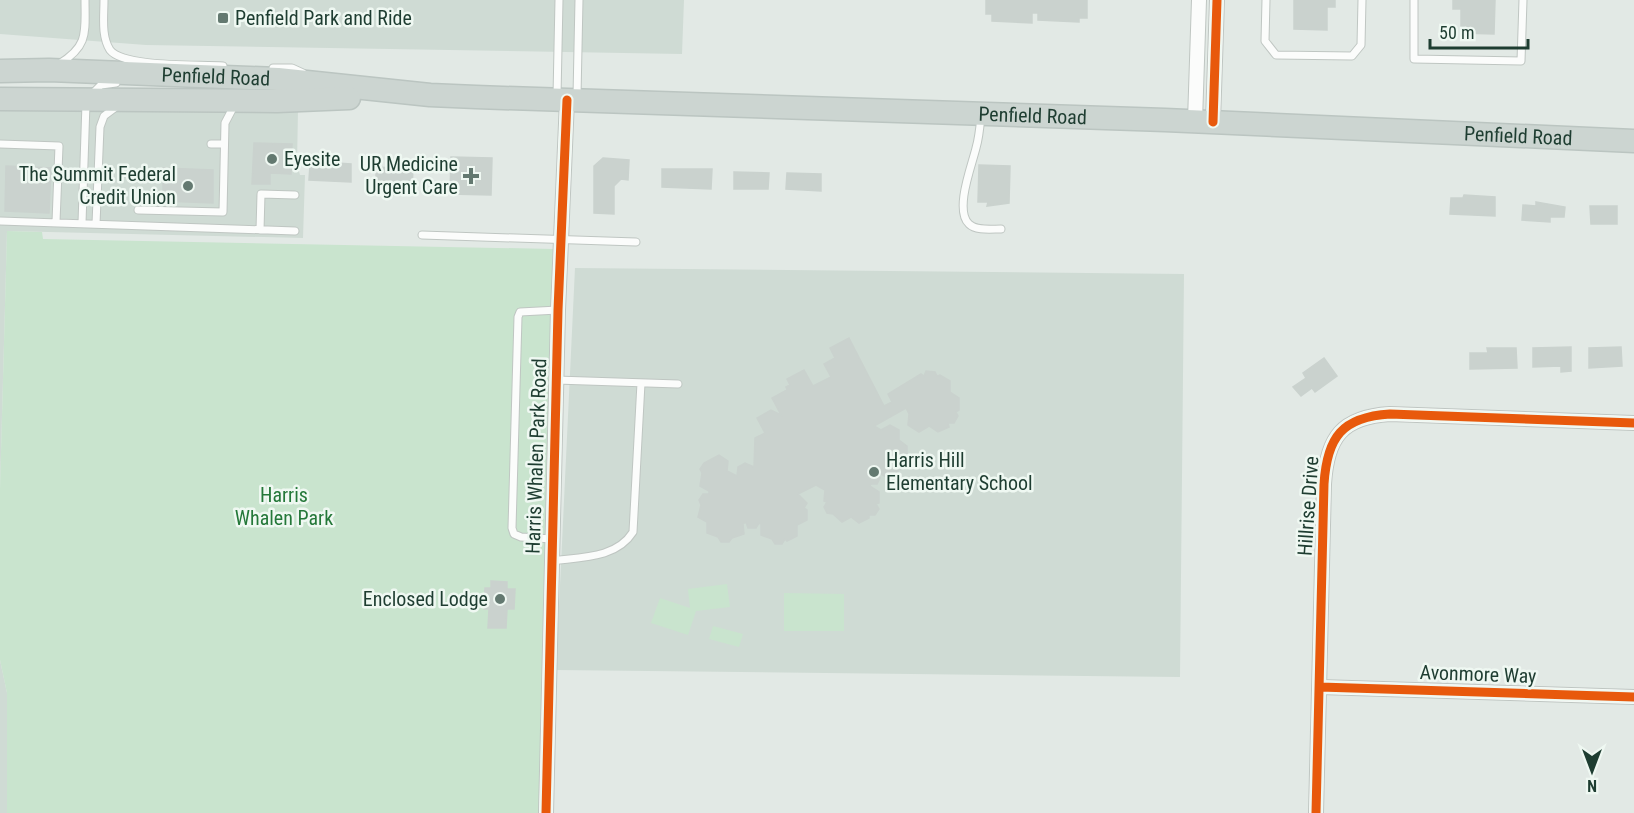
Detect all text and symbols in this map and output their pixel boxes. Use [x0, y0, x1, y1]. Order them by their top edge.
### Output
place label: Penfield Park and Ride [235, 6, 412, 30]
marker: Penfield Park and Ride [216, 11, 230, 25]
scale bar [1430, 12, 1528, 50]
text: 50 m [1439, 22, 1474, 43]
street label: Penfield Road [161, 62, 271, 91]
street label: Penfield Road [978, 102, 1087, 129]
street label: Penfield Road [1463, 121, 1573, 150]
place label: Eyesite [284, 147, 340, 171]
marker: Eyesite [265, 152, 279, 166]
place label: UR Medicine Urgent Care [360, 152, 458, 199]
place label: The Summit Federal Credit Union [19, 162, 176, 209]
marker: UR Medicine Urgent Care [462, 167, 480, 185]
marker: The Summit Federal Credit Union [181, 179, 195, 193]
street label: Harris Whalen Park Road [521, 358, 551, 554]
place label: Harris Hill Elementary School [886, 448, 1033, 495]
street label: Hillrise Drive [1293, 455, 1323, 557]
marker: Harris Hill Elementary School [867, 465, 881, 479]
park label: Harris Whalen Park [235, 483, 333, 530]
place label: Enclosed Lodge [363, 587, 488, 611]
marker: Enclosed Lodge [493, 592, 507, 606]
street label: Avonmore Way [1419, 660, 1537, 688]
north arrow [1562, 741, 1622, 801]
text: N [1587, 776, 1597, 795]

